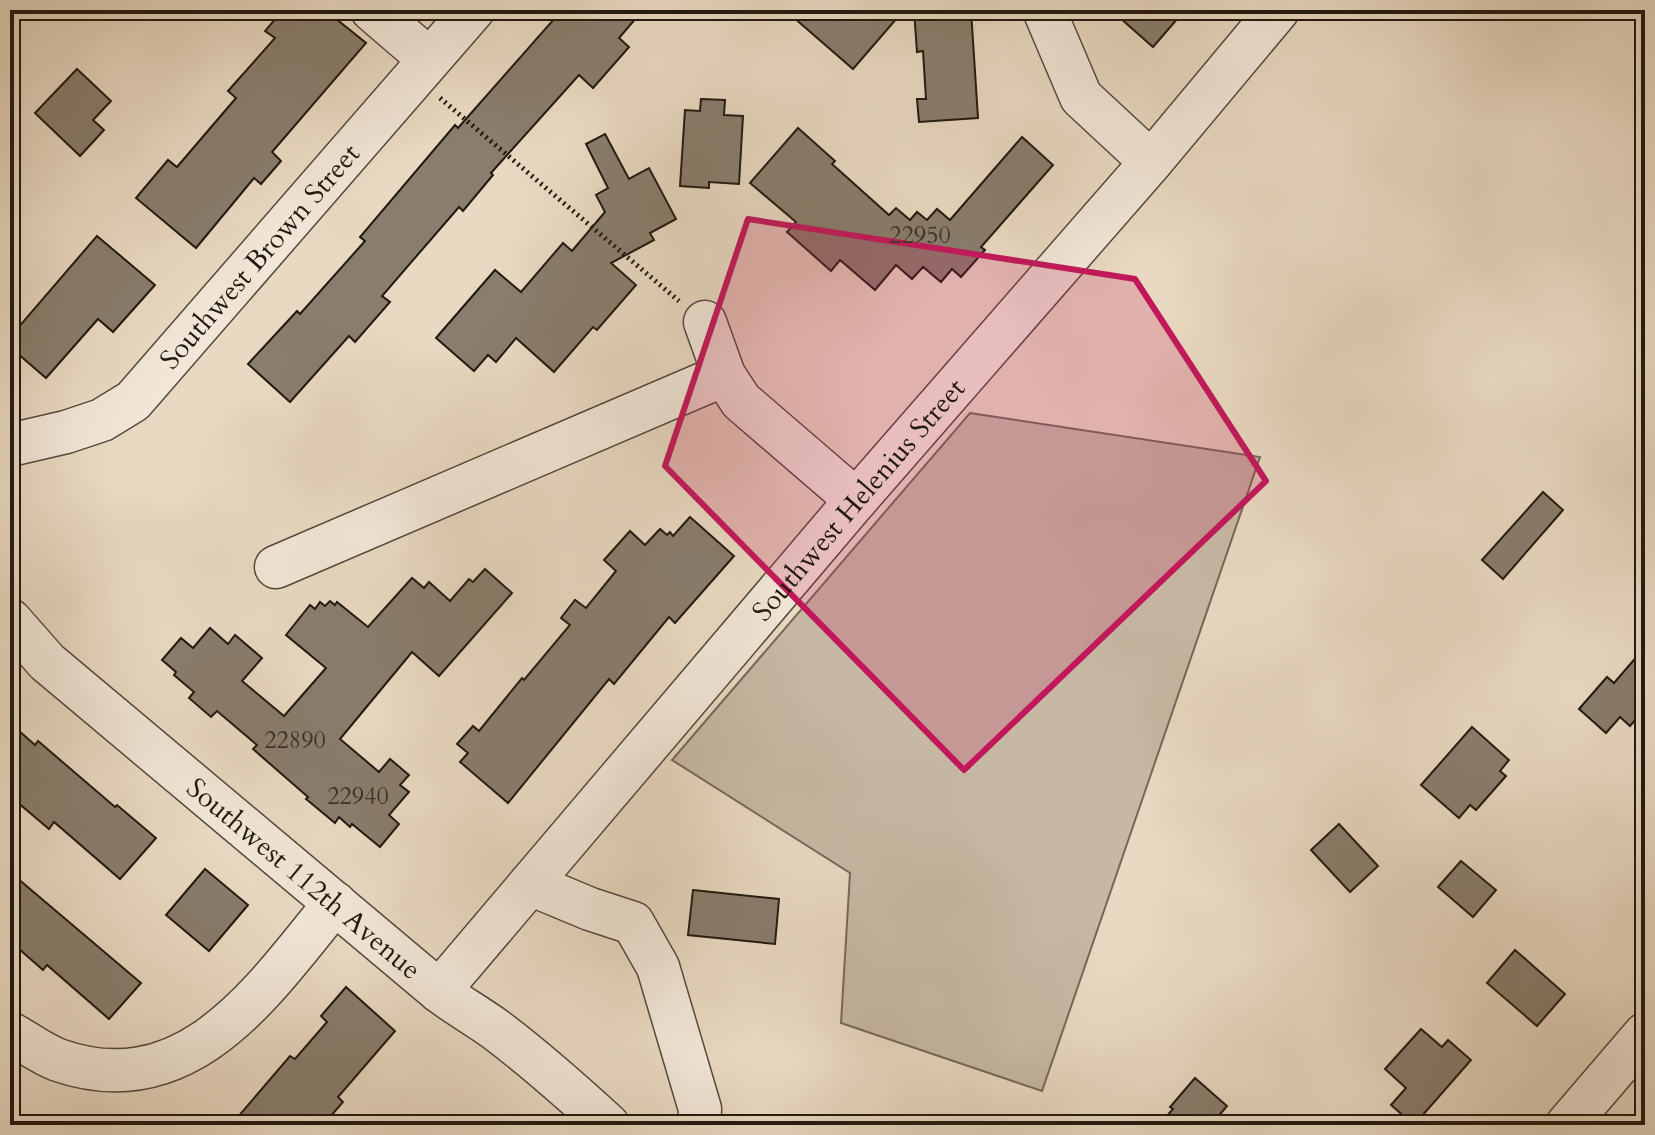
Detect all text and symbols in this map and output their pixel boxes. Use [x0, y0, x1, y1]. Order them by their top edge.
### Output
street label: Southwest Brown Street [151, 136, 369, 378]
house number: 22950 [889, 219, 951, 252]
street label: Southwest Helenius Street [743, 370, 974, 629]
house number: 22890 [264, 724, 326, 757]
street label: Southwest 112th Avenue [178, 769, 429, 988]
house number: 22940 [327, 780, 389, 813]

